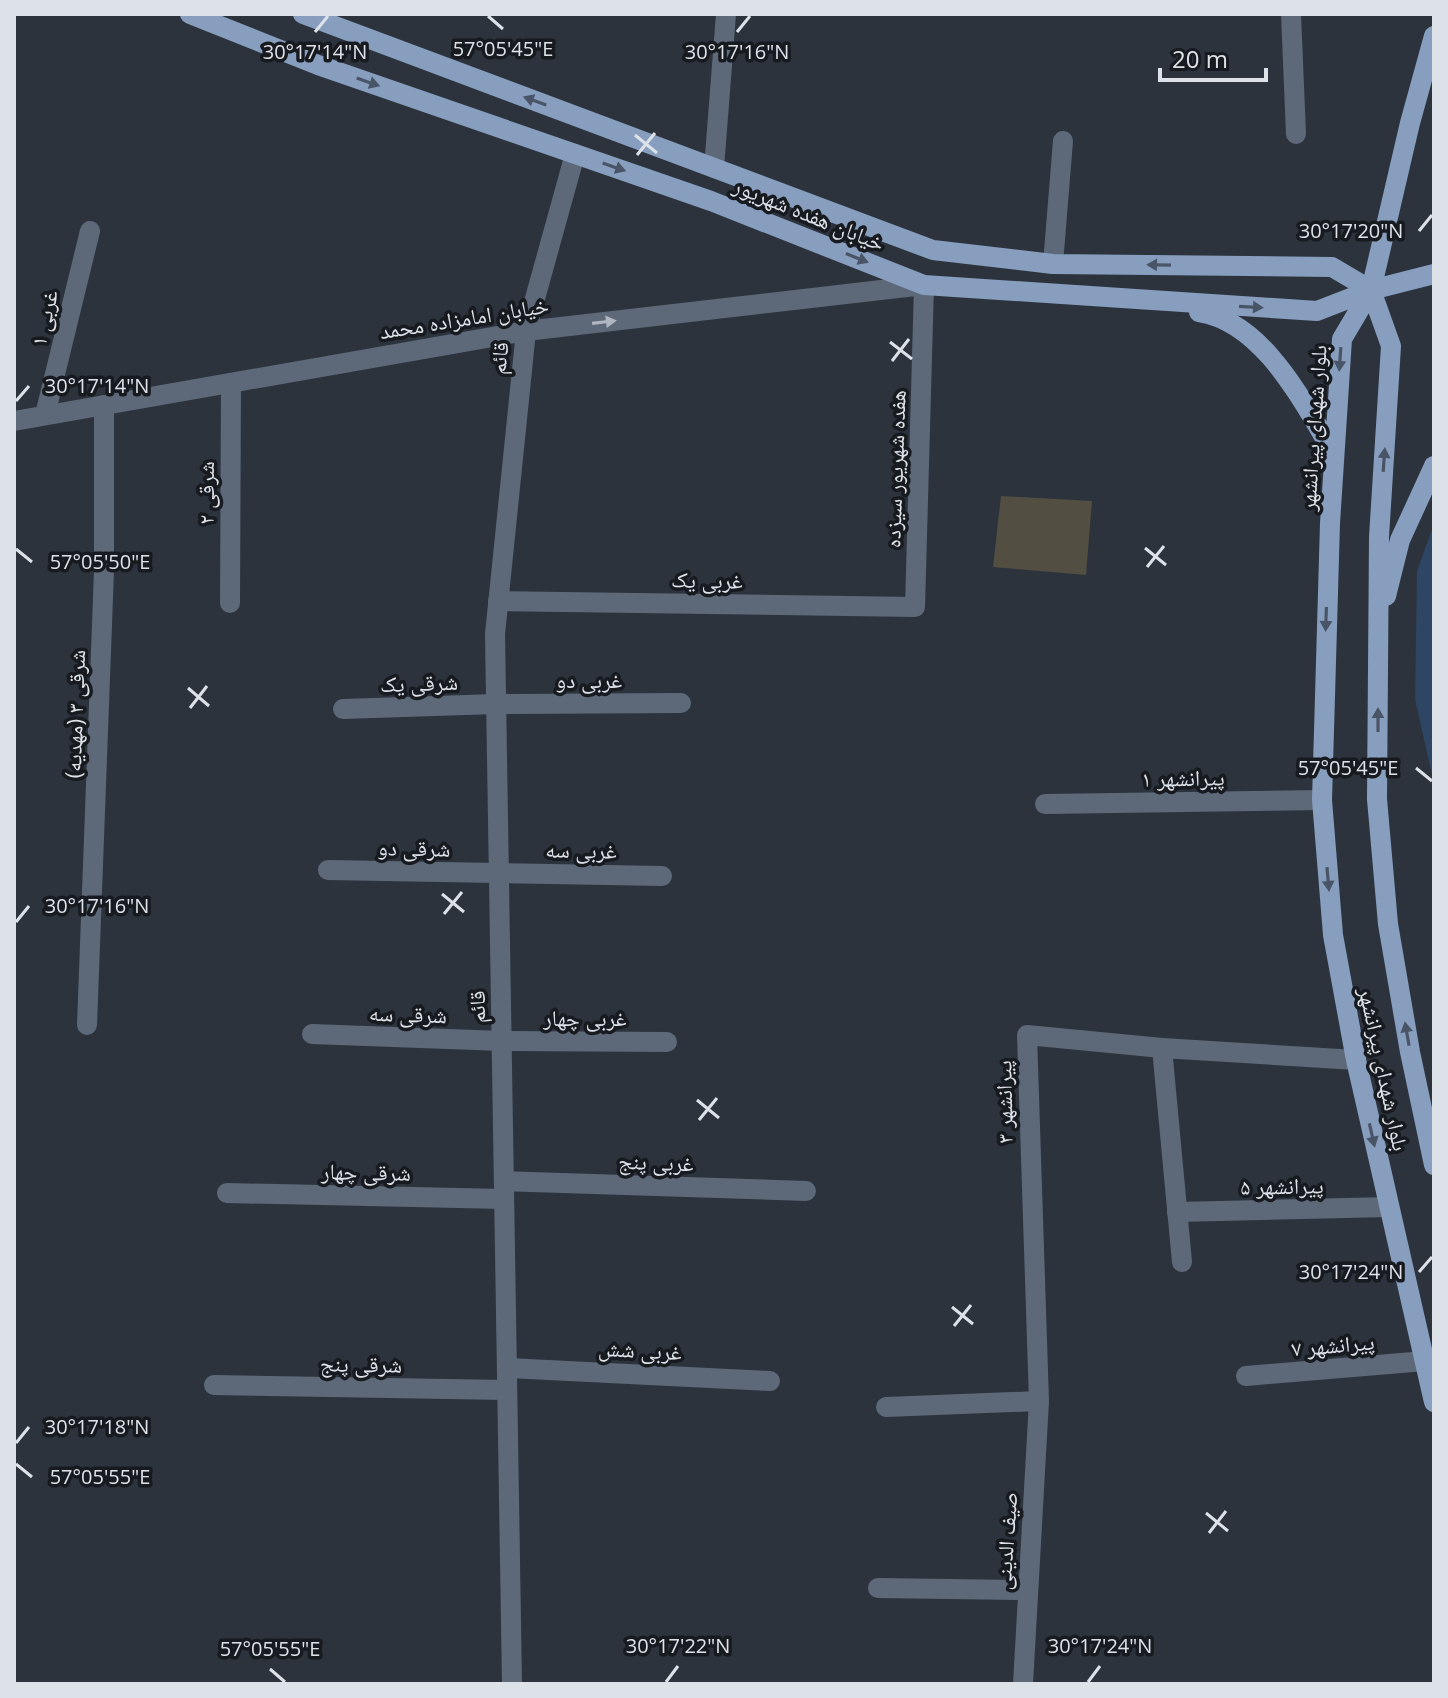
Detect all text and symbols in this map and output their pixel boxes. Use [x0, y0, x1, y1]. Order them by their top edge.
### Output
scale bar [1160, 32, 1266, 82]
text: 57°05'45"E [453, 35, 553, 62]
text: 30°17'14"N [263, 38, 367, 65]
text: 30°17'16"N [685, 38, 789, 65]
text: 20 m [1172, 42, 1228, 75]
one-way arrow [356, 77, 380, 89]
one-way arrow [523, 94, 547, 107]
one-way arrow [602, 161, 626, 174]
street label: خیابان هفده شهریور [728, 169, 889, 257]
text: 30°17'20"N [1299, 217, 1403, 244]
one-way arrow [845, 252, 869, 265]
one-way arrow [1146, 259, 1171, 271]
street label: غربی ۱ [22, 287, 64, 349]
street label: خیابان امامزاده محمد [377, 289, 550, 345]
one-way arrow [1239, 301, 1264, 314]
one-way arrow [592, 315, 617, 328]
street label: قائم [481, 340, 516, 376]
street label: بلوار شهدای پیرانشهر [1291, 344, 1333, 513]
one-way arrow [1333, 347, 1346, 372]
text: 30°17'14"N [45, 372, 149, 399]
street label: هفده شهریور سیزده [876, 389, 912, 548]
one-way arrow [1378, 447, 1391, 472]
street label: شرقی ۲ [190, 461, 220, 525]
text: 57°05'50"E [50, 548, 150, 575]
street label: غربی یک [671, 563, 743, 595]
one-way arrow [1320, 607, 1333, 632]
street label: شرقی ۳ (مهدیه) [57, 649, 91, 779]
street label: غربی دو [556, 664, 622, 694]
street label: شرقی یک [379, 666, 458, 698]
one-way arrow [1372, 707, 1384, 732]
text: 57°05'45"E [1298, 754, 1398, 781]
street label: پیرانشهر ۱ [1141, 761, 1225, 793]
street label: شرقی دو [377, 831, 451, 863]
street label: غربی سه [545, 833, 617, 865]
one-way arrow [1322, 867, 1335, 892]
text: 30°17'16"N [45, 892, 149, 919]
street label: بلوار شهدای پیرانشهر [1353, 983, 1417, 1153]
street label: قائم [461, 990, 492, 1024]
street label: شرقی سه [369, 997, 447, 1029]
street label: غربی چهار [542, 1002, 627, 1032]
one-way arrow [1400, 1021, 1413, 1046]
street label: پیرانشهر ۳ [987, 1060, 1019, 1144]
one-way arrow [1366, 1122, 1379, 1147]
street label: غربی پنج [618, 1145, 694, 1177]
street label: شرقی چهار [320, 1155, 411, 1187]
street label: پیرانشهر ۵ [1240, 1169, 1324, 1201]
text: 30°17'24"N [1299, 1258, 1403, 1285]
street label: پیرانشهر ۷ [1290, 1325, 1376, 1363]
street label: غربی شش [597, 1332, 683, 1366]
street label: شرقی پنج [320, 1347, 402, 1379]
text: 30°17'18"N [45, 1413, 149, 1440]
text: 57°05'55"E [50, 1463, 150, 1490]
street label: صیف الدینی [987, 1491, 1023, 1591]
text: 30°17'22"N [626, 1632, 730, 1659]
text: 30°17'24"N [1048, 1632, 1152, 1659]
text: 57°05'55"E [220, 1635, 320, 1662]

